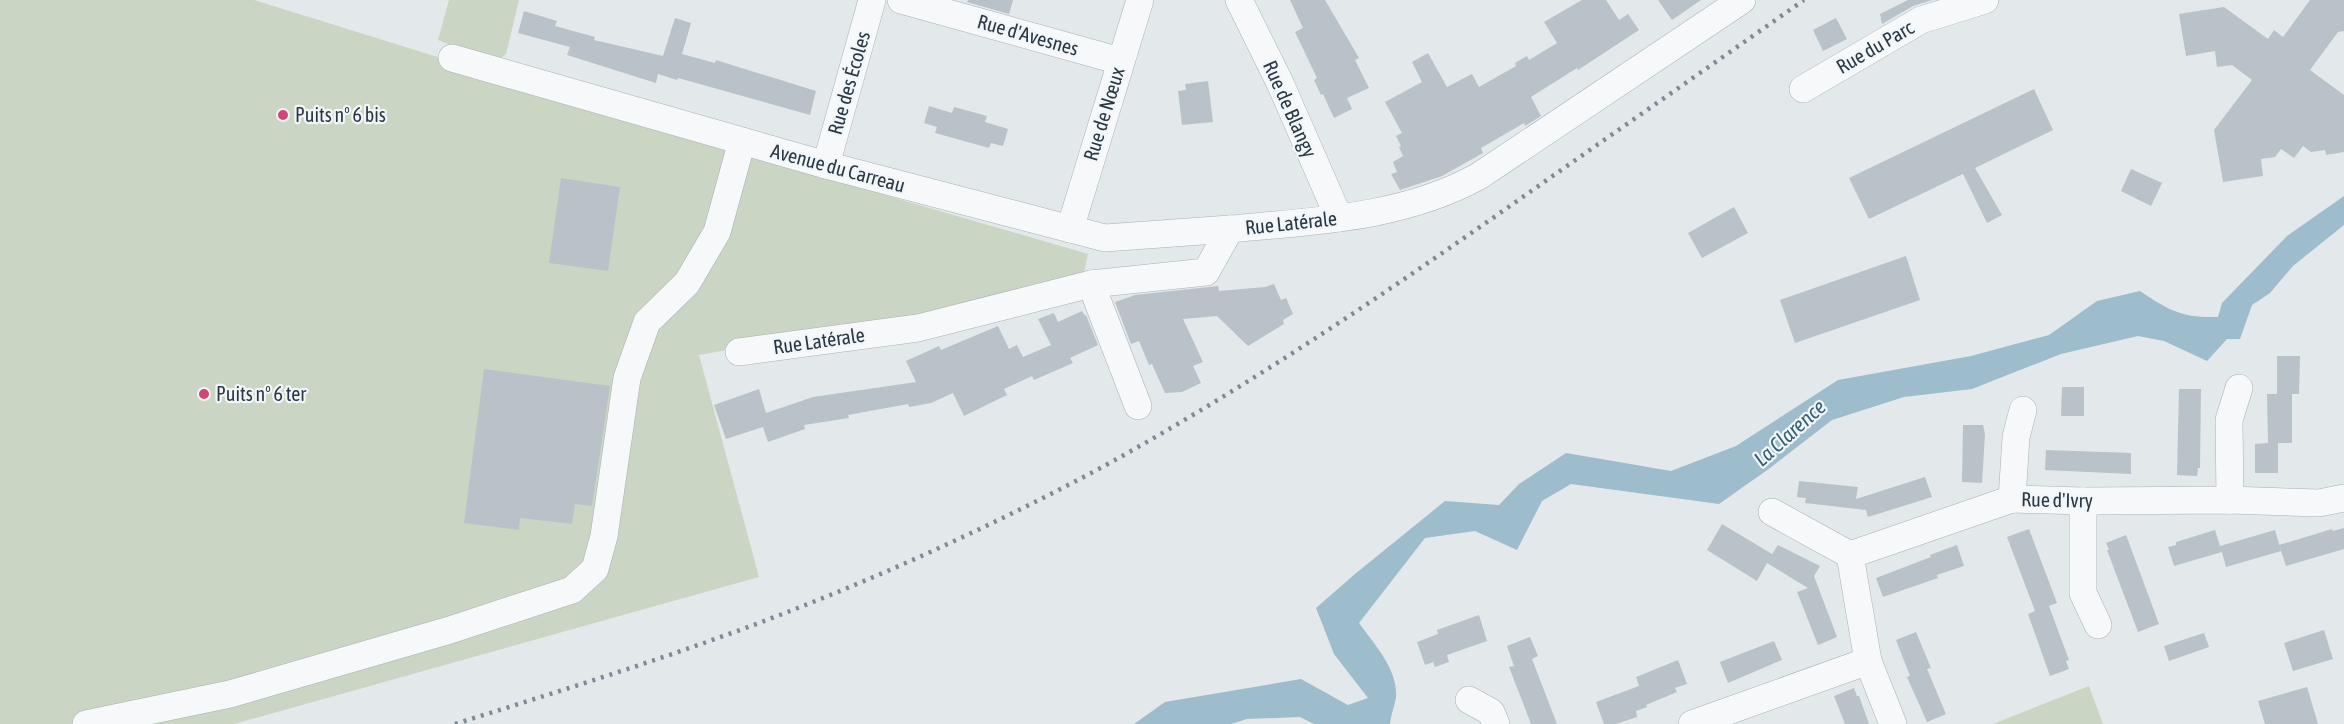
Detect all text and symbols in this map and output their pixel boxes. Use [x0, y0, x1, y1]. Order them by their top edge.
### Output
street label: Rue d'Avesnes [975, 9, 1081, 60]
street label: Rue du Parc [1832, 15, 1918, 78]
street label: Rue des Écoles [823, 29, 874, 137]
street label: Rue de Blangy [1259, 57, 1322, 161]
street label: Rue de Nœux [1078, 64, 1129, 163]
place label: Puits n° 6 bis [295, 103, 386, 126]
marker: Puits n° 6 bis [276, 108, 290, 122]
street label: Avenue du Carreau [768, 139, 908, 196]
street label: Rue Latérale [1244, 206, 1338, 239]
street label: Rue Latérale [772, 323, 866, 358]
place label: Puits n° 6 ter [216, 382, 307, 405]
marker: Puits n° 6 ter [197, 387, 211, 401]
water label: La Clarence [1749, 394, 1830, 471]
street label: Rue d'Ivry [2021, 487, 2093, 512]

